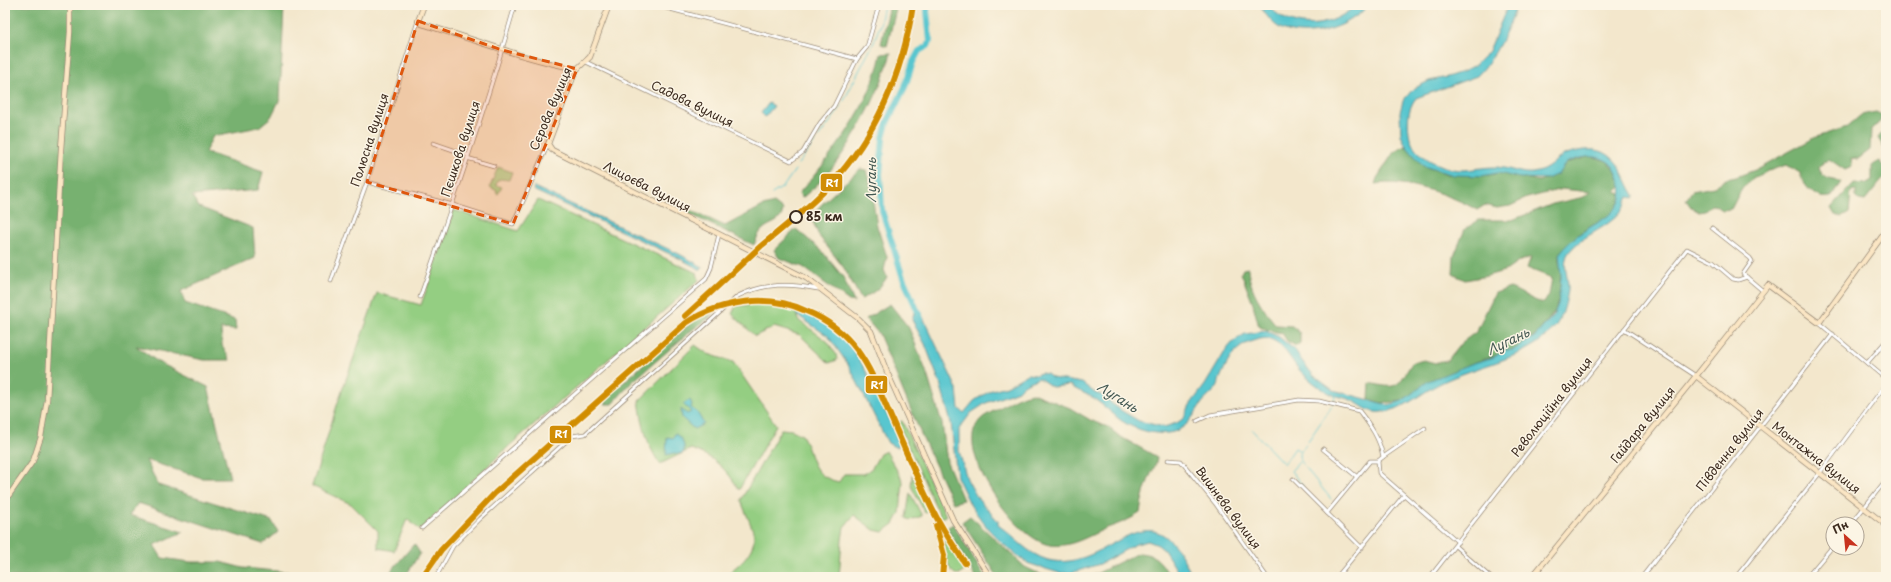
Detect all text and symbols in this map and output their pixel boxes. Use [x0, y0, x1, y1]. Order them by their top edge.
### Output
street label: Сєрова вулиця [524, 64, 576, 153]
street label: Садова вулиця [648, 75, 737, 131]
street label: Полюсна вулиця [345, 91, 393, 189]
street label: Пєшкова вулиця [436, 98, 484, 199]
street label: Лицоєва вулиця [601, 156, 694, 216]
water label: Лугань [861, 156, 880, 202]
line badge: R1 [820, 173, 843, 192]
text: R1 [826, 174, 838, 191]
place label: 85 км [806, 207, 843, 225]
marker: 85 км [789, 210, 803, 224]
water label: Лугань [1483, 322, 1533, 359]
street label: Революційна вулиця [1506, 353, 1596, 460]
line badge: R1 [865, 375, 888, 394]
text: R1 [871, 376, 883, 393]
water label: Лугань [1094, 377, 1144, 417]
street label: Гайдара вулиця [1606, 382, 1679, 467]
street label: Південна вулиця [1691, 404, 1767, 495]
street label: Монтажна вулиця [1768, 417, 1865, 498]
line badge: R1 [549, 425, 572, 444]
text: R1 [555, 425, 567, 442]
street label: Вишнева вулиця [1192, 462, 1266, 553]
text: Пн [1829, 515, 1851, 538]
north arrow [1825, 516, 1865, 556]

